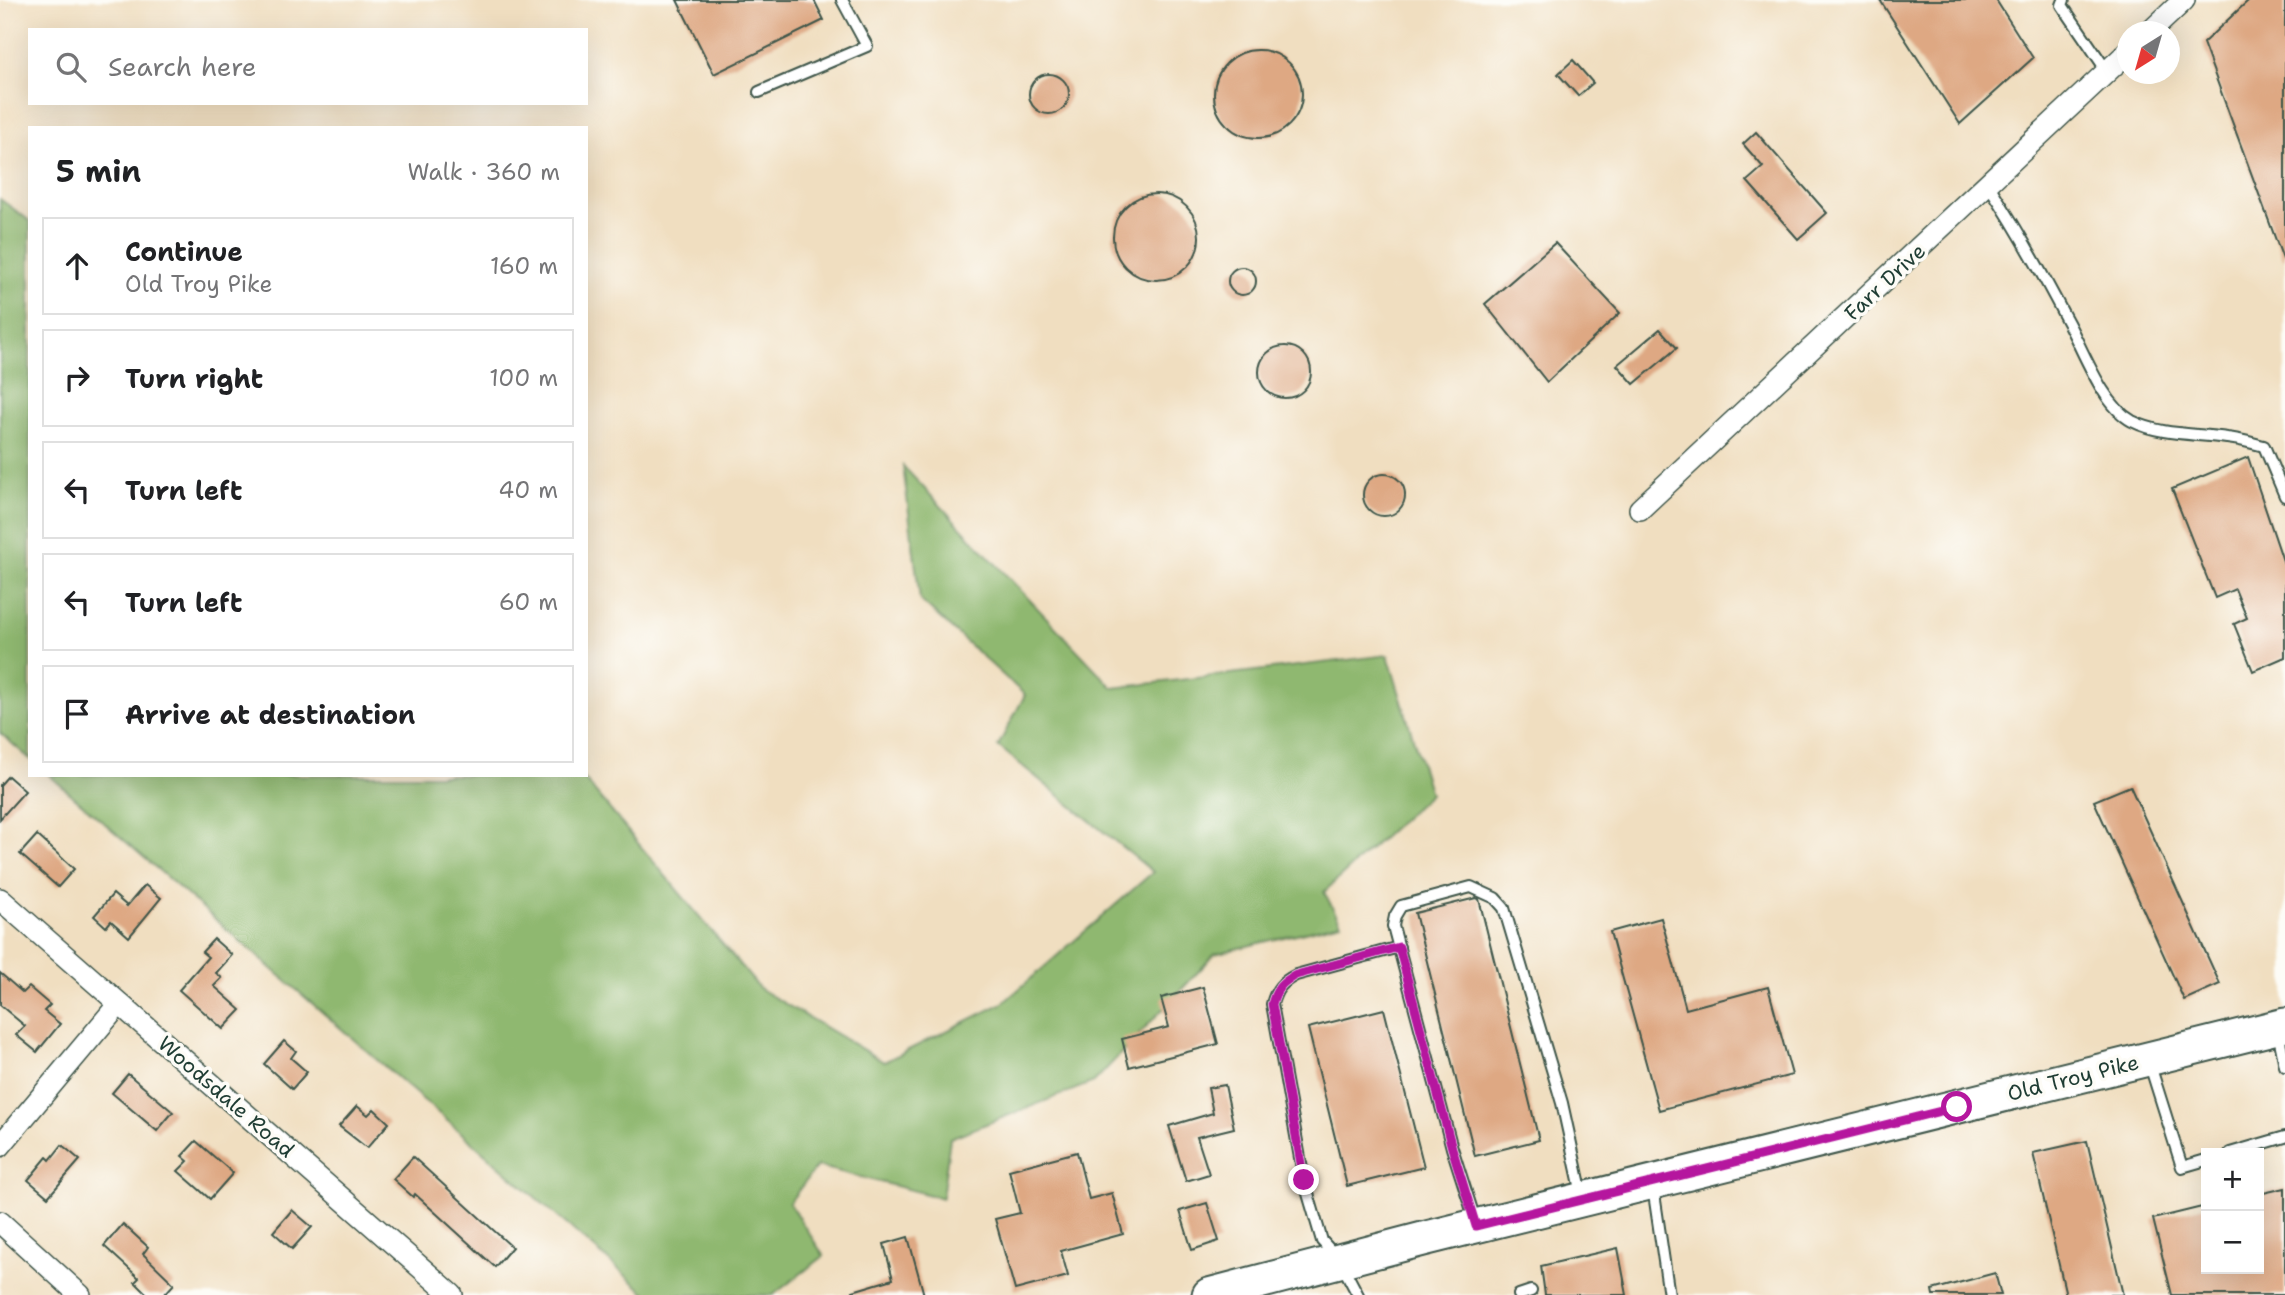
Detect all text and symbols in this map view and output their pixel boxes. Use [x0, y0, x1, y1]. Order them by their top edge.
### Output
north arrow [2117, 21, 2180, 84]
search box [28, 28, 588, 105]
icon: search [52, 48, 90, 86]
text: Search here [108, 49, 257, 84]
text: 5 min [56, 151, 141, 192]
text: Walk · 360 m [407, 157, 560, 187]
text: Continue [125, 234, 243, 269]
street label: Farr Drive [1838, 237, 1932, 327]
icon: ahead [58, 247, 96, 285]
text: 160 m [490, 251, 558, 281]
text: Old Troy Pike [125, 269, 272, 299]
icon: right [58, 359, 96, 397]
text: Turn right [125, 361, 263, 396]
text: 100 m [489, 363, 558, 393]
icon: left [58, 471, 96, 509]
text: Turn left [125, 473, 242, 508]
text: 40 m [498, 475, 558, 505]
icon: left [58, 583, 96, 621]
text: Turn left [125, 585, 242, 620]
text: 60 m [499, 587, 558, 617]
icon: arrive [58, 695, 96, 733]
text: Arrive at destination [125, 697, 415, 732]
street label: Woodsdale Road [152, 1030, 300, 1164]
street label: Old Troy Pike [2004, 1048, 2142, 1108]
route start [1941, 1091, 1972, 1122]
map controls [2201, 1148, 2264, 1274]
button: + [2201, 1148, 2264, 1211]
route end [1288, 1164, 1319, 1195]
button: − [2201, 1211, 2264, 1274]

